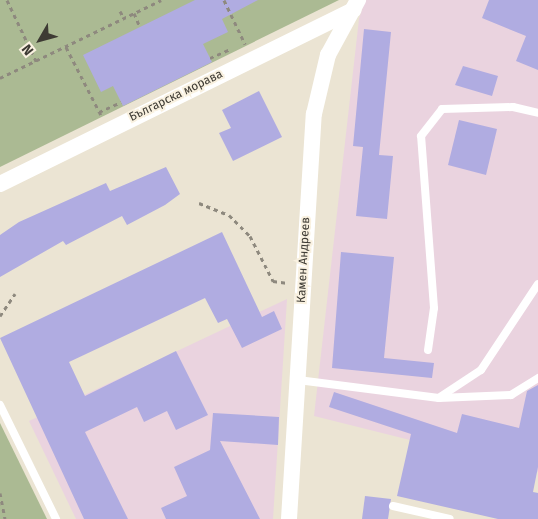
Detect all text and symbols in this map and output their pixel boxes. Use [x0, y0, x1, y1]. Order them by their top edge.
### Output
north arrow [15, 15, 65, 65]
text: N [18, 41, 37, 58]
street label: Българска морава [127, 67, 225, 125]
street label: Камен Андреев [295, 217, 313, 303]

